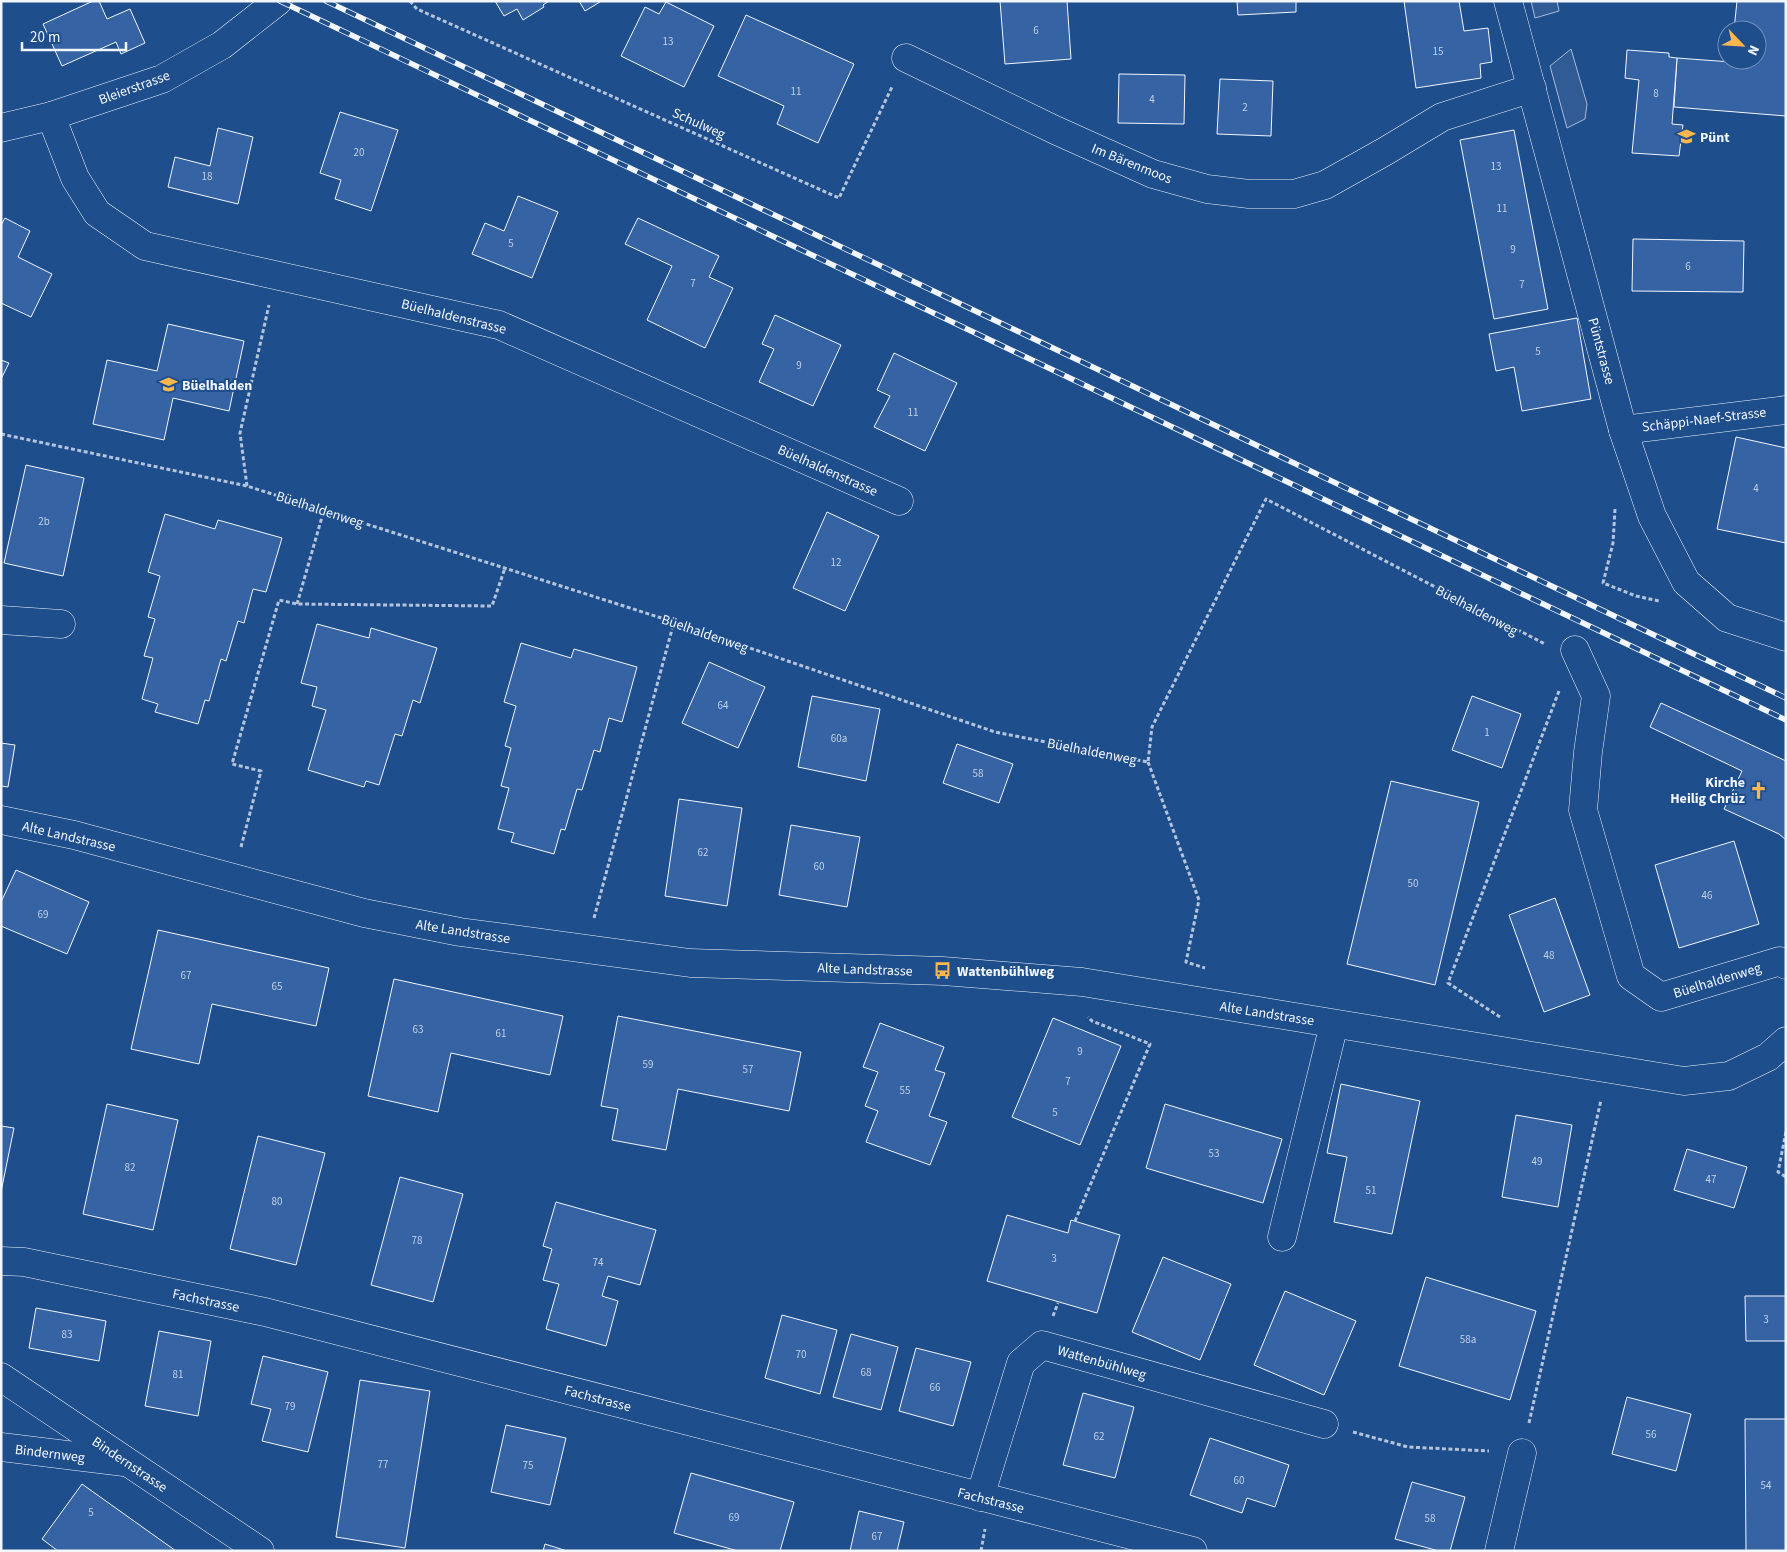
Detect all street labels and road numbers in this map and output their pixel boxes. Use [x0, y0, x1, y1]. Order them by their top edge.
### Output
street label: Bleierstrasse [96, 66, 173, 110]
street label: Schulweg [669, 103, 728, 145]
street label: Im Bärenmoos [1088, 139, 1175, 189]
street label: Büelhaldenstrasse [399, 294, 508, 340]
street label: Püntstrasse [1583, 316, 1620, 387]
street label: Schäppi-Naef-Strasse [1641, 402, 1767, 438]
street label: Büelhaldenstrasse [774, 440, 881, 502]
street label: Büelhaldenweg [273, 486, 366, 534]
street label: Büelhaldenweg [1432, 581, 1521, 641]
street label: Büelhaldenweg [658, 610, 751, 658]
street label: Büelhaldenweg [1045, 733, 1138, 770]
street label: Alte Landstrasse [20, 817, 118, 857]
street label: Alte Landstrasse [414, 915, 512, 949]
street label: Alte Landstrasse [817, 958, 913, 982]
street label: Büelhaldenweg [1671, 958, 1764, 1004]
street label: Alte Landstrasse [1218, 997, 1316, 1031]
street label: Fachstrasse [170, 1284, 241, 1318]
street label: Wattenbühlweg [1055, 1341, 1149, 1385]
street label: Fachstrasse [562, 1380, 633, 1417]
street label: Bindernstrasse [88, 1432, 171, 1498]
street label: Bindernweg [14, 1440, 86, 1468]
street label: Fachstrasse [955, 1483, 1026, 1519]

